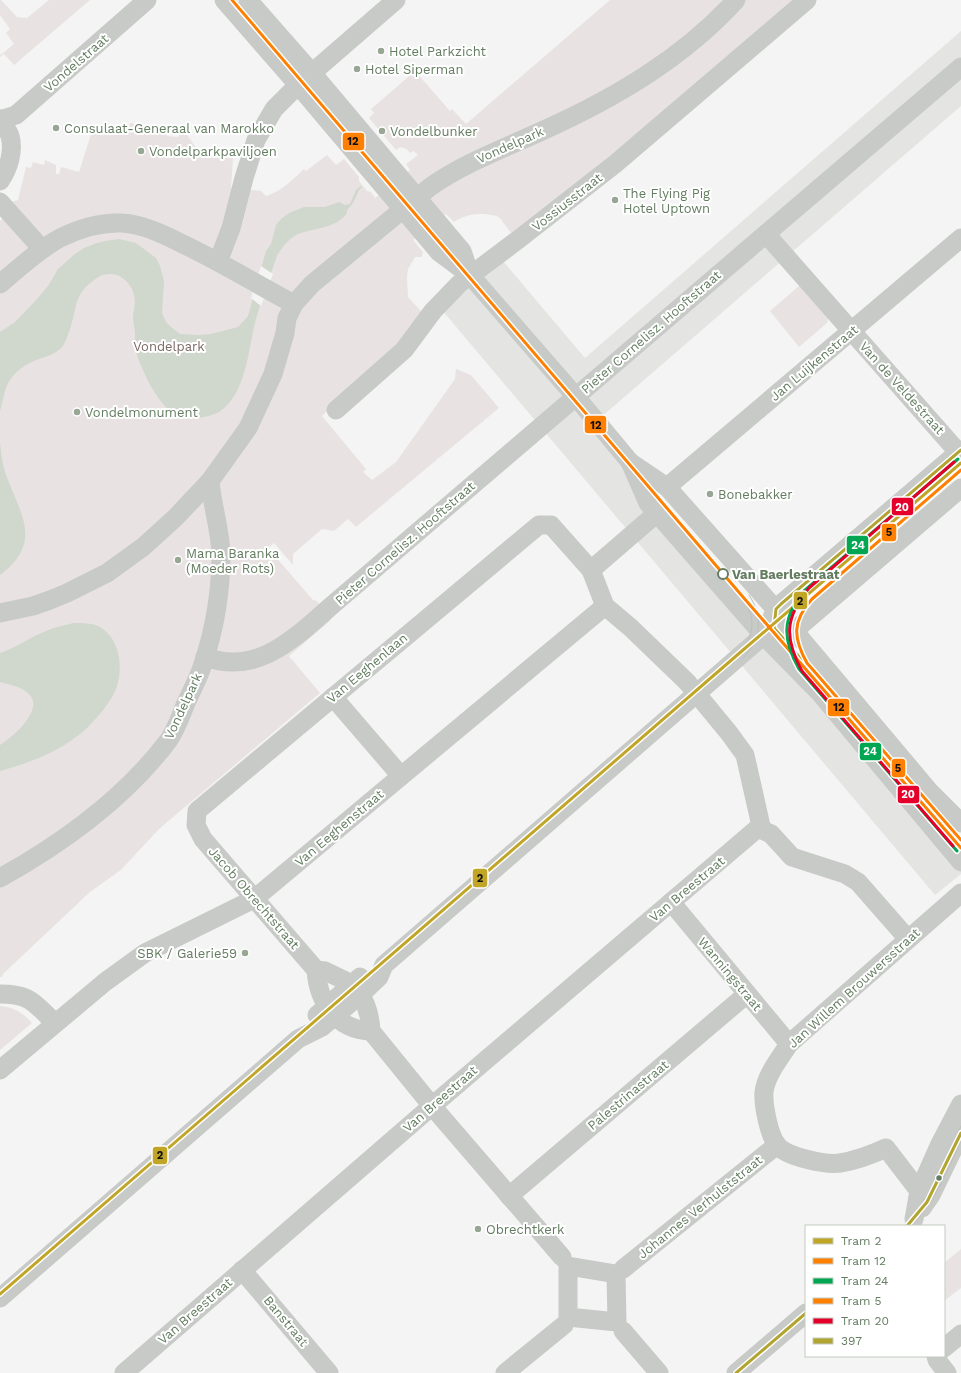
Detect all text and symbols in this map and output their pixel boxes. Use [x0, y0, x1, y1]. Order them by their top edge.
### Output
street label: Vondelstraat [41, 31, 112, 95]
place label: Hotel Parkzicht [389, 44, 487, 59]
marker: Hotel Parkzicht [376, 46, 386, 56]
place label: Hotel Siperman [365, 62, 464, 77]
marker: Hotel Siperman [352, 64, 362, 74]
place label: Consulaat-Generaal van Marokko [64, 121, 274, 136]
marker: Consulaat-Generaal van Marokko [51, 123, 61, 133]
street label: Vondelpark [474, 123, 546, 166]
place label: Vondelbunker [390, 124, 477, 139]
marker: Vondelbunker [377, 126, 387, 136]
line badge: 12 [342, 132, 365, 151]
text: 12 [347, 135, 359, 148]
place label: Vondelparkpaviljoen [149, 144, 277, 159]
marker: Vondelparkpaviljoen [136, 146, 146, 156]
street label: Vossiusstraat [529, 170, 606, 234]
place label: The Flying Pig Hotel Uptown [623, 186, 710, 216]
marker: The Flying Pig Hotel Uptown [610, 195, 620, 205]
street label: Pieter Cornelisz. Hooftstraat [578, 267, 724, 397]
street label: Jan Luijkenstraat [767, 322, 861, 404]
park label: Vondelpark [133, 339, 205, 354]
street label: Van de Veldestraat [856, 339, 948, 438]
place label: Vondelmonument [85, 405, 198, 420]
marker: Vondelmonument [72, 407, 82, 417]
line badge: 12 [584, 415, 607, 434]
text: 12 [590, 419, 602, 432]
street label: Pieter Cornelisz. Hooftstraat [332, 478, 478, 608]
place label: Bonebakker [718, 487, 793, 502]
marker: Bonebakker [705, 489, 715, 499]
line badge: 20 [891, 497, 914, 516]
text: 20 [895, 501, 909, 514]
line badge: 5 [881, 523, 897, 542]
text: 5 [886, 526, 892, 539]
line badge: 24 [846, 535, 869, 555]
text: 24 [851, 539, 865, 552]
place label: Mama Baranka (Moeder Rots) [186, 546, 280, 576]
marker: Mama Baranka (Moeder Rots) [173, 555, 183, 565]
place label: Van Baerlestraat [732, 567, 840, 582]
marker: Van Baerlestraat [717, 568, 729, 580]
line badge: 2 [793, 591, 808, 610]
text: 2 [797, 595, 804, 608]
street label: Van Eeghenlaan [324, 630, 410, 706]
street label: Vondelpark [161, 670, 205, 742]
line badge: 12 [827, 698, 850, 717]
text: 12 [833, 701, 845, 714]
line badge: 24 [859, 742, 882, 761]
text: 24 [863, 745, 877, 758]
line badge: 5 [891, 758, 906, 778]
text: 5 [895, 762, 901, 775]
line badge: 20 [897, 785, 920, 804]
street label: Van Eeghenstraat [292, 786, 387, 869]
text: 20 [901, 788, 915, 801]
street label: Jacob Obrechtstraat [206, 844, 303, 953]
street label: Van Breestraat [646, 853, 728, 925]
line badge: 2 [472, 868, 488, 888]
text: 2 [477, 872, 484, 885]
street label: Jan Willem Brouwersstraat [785, 925, 923, 1051]
street label: Wanningstraat [695, 934, 765, 1014]
place label: SBK / Galerie59 [137, 946, 237, 961]
marker: SBK / Galerie59 [240, 948, 250, 958]
street label: Palestrinastraat [585, 1057, 672, 1133]
street label: Van Breestraat [400, 1062, 481, 1135]
line badge: 2 [152, 1146, 168, 1165]
text: 2 [157, 1149, 164, 1162]
street label: Johannes Verhulststraat [635, 1152, 765, 1262]
unlabelled marker [934, 1173, 944, 1183]
place label: Obrechtkerk [486, 1222, 565, 1237]
marker: Obrechtkerk [473, 1224, 483, 1234]
legend [805, 1225, 945, 1357]
text: Tram 2 [841, 1234, 881, 1248]
text: Tram 12 [841, 1254, 886, 1268]
street label: Van Breestraat [155, 1274, 236, 1347]
text: Tram 24 [841, 1274, 888, 1288]
street label: Banstraat [261, 1293, 312, 1350]
text: Tram 5 [841, 1294, 881, 1308]
text: Tram 20 [841, 1314, 889, 1328]
text: 397 [841, 1334, 862, 1348]

